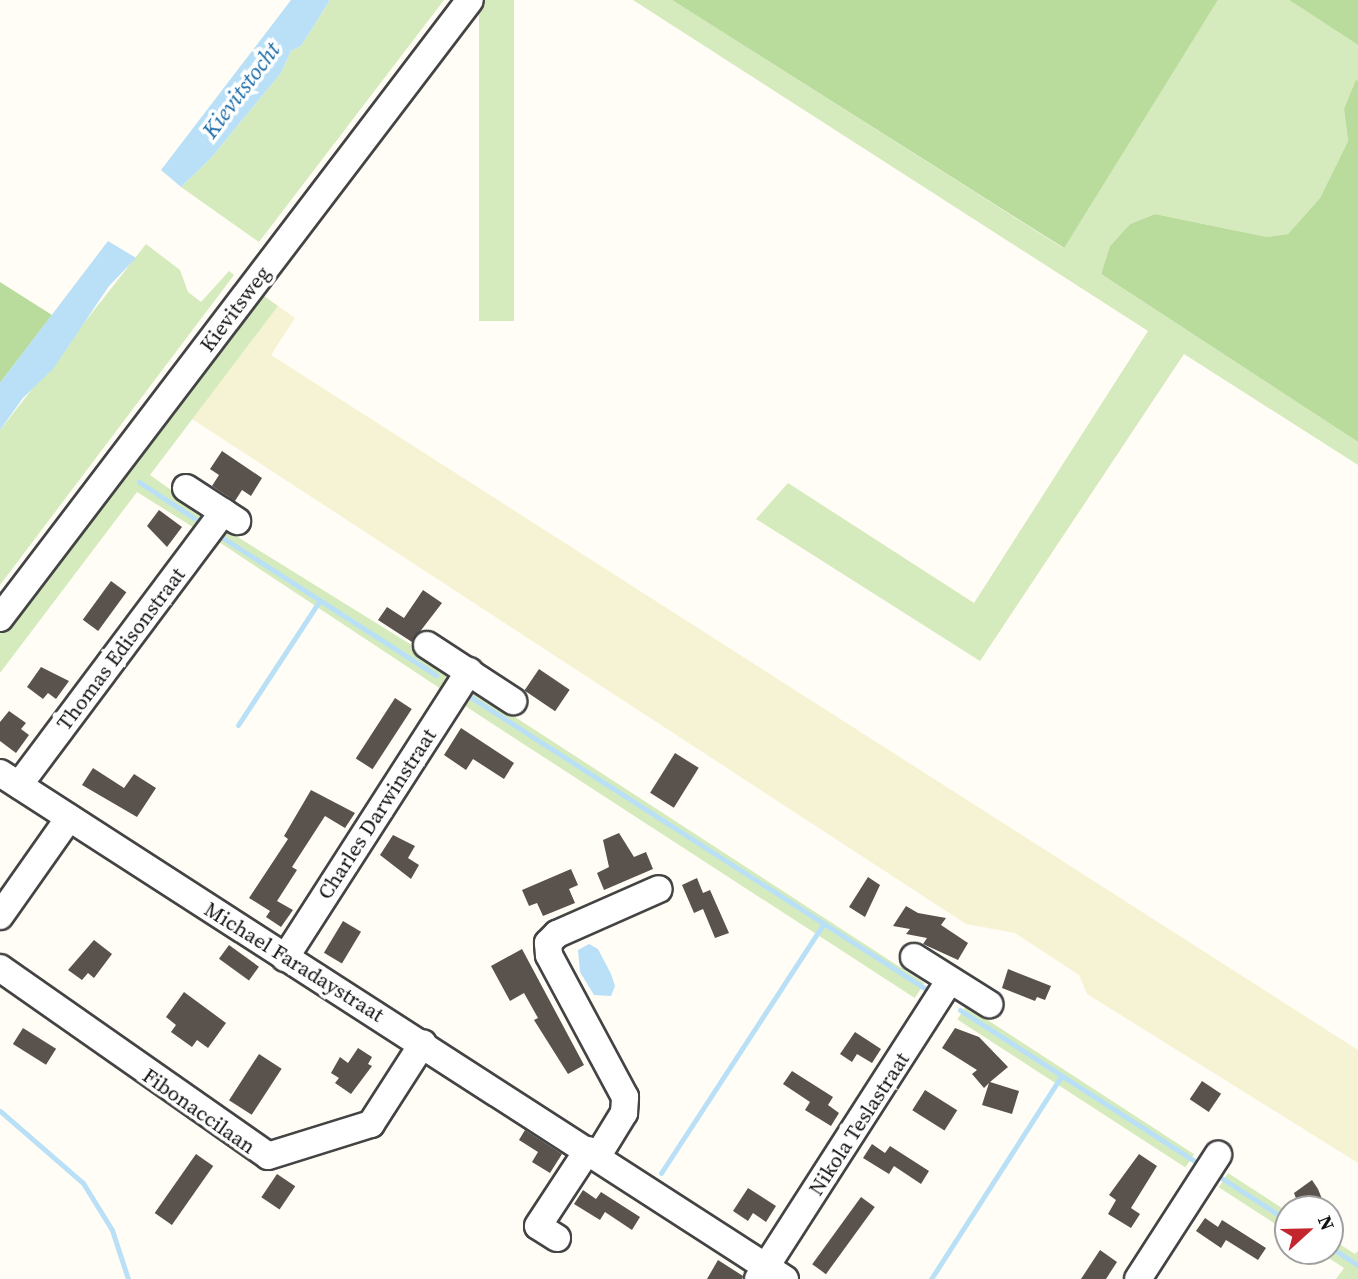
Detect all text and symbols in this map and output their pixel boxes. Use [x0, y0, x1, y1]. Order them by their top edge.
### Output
water label: Kievitstocht [196, 37, 286, 143]
street label: Kievitsweg [195, 261, 275, 357]
street label: Thomas Edisonstraat [52, 563, 190, 735]
street label: Charles Darwinstraat [312, 724, 442, 904]
street label: Michael Faradaystraat [200, 896, 388, 1028]
street label: Nikola Teslastraat [803, 1047, 915, 1201]
street label: Fibonaccilaan [138, 1063, 260, 1159]
north arrow [1274, 1195, 1344, 1265]
text: N [1312, 1212, 1341, 1234]

